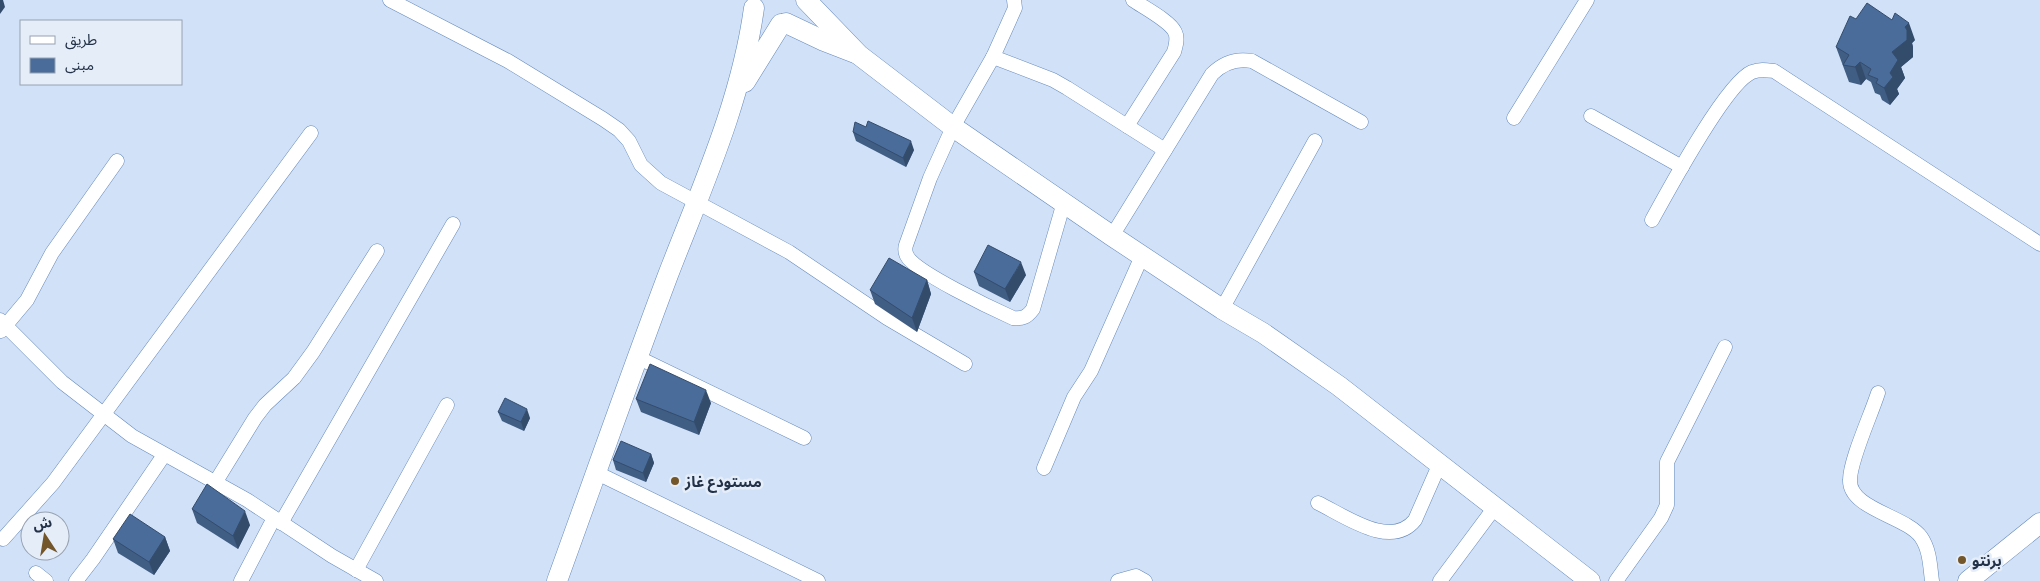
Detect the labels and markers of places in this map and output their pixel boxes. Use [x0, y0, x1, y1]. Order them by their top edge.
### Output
place label: مستودع غاز [684, 471, 762, 493]
marker: مستودع غاز [669, 475, 681, 487]
place label: برنتو [1972, 550, 2002, 571]
marker: برنتو [1956, 554, 1968, 566]

